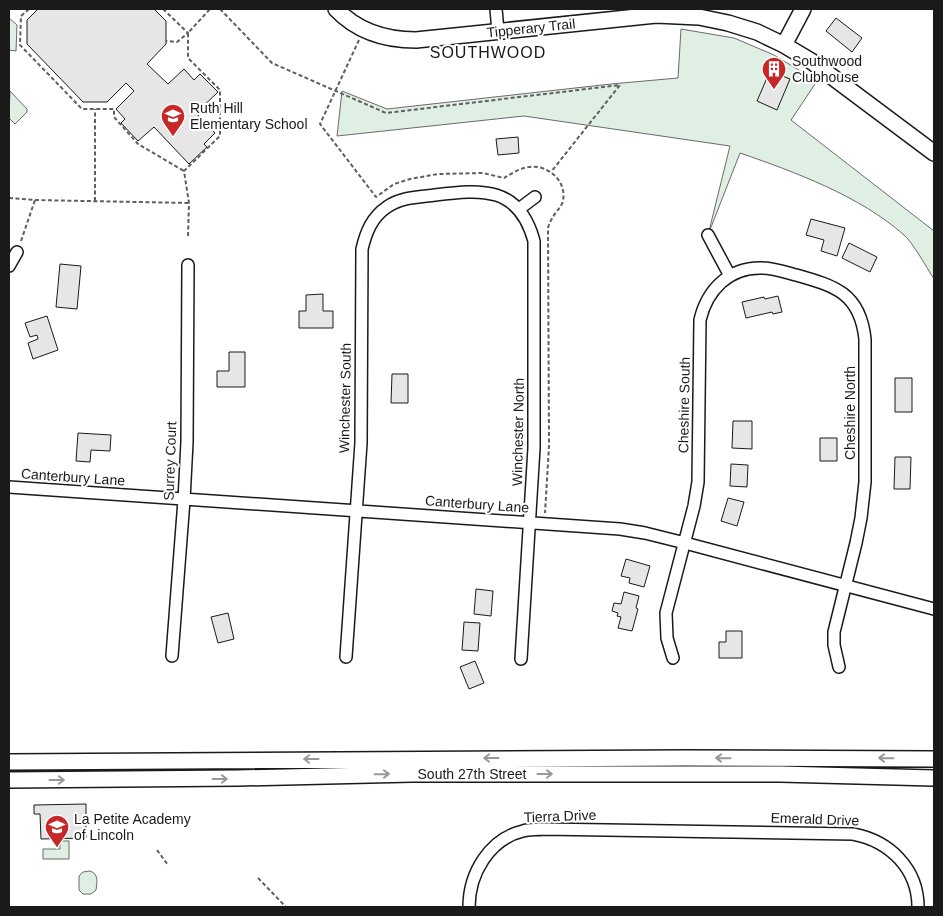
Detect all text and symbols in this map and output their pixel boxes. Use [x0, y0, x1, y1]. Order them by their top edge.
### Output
street label: Tipperary Trail [486, 15, 576, 41]
district label: SOUTHWOOD [430, 44, 546, 61]
place label: Southwood Clubhouse [792, 53, 862, 85]
building icon: Southwood Clubhouse [761, 56, 787, 90]
place label: Ruth Hill Elementary School [190, 100, 308, 132]
school or university icon: Ruth Hill Elementary School [160, 103, 186, 137]
street label: Winchester South [336, 343, 354, 453]
street label: Cheshire South [675, 357, 693, 453]
street label: Cheshire North [842, 366, 858, 460]
street label: Winchester North [509, 378, 527, 486]
street label: Surrey Court [161, 421, 179, 501]
street label: Canterbury Lane [20, 465, 126, 489]
street label: Canterbury Lane [424, 492, 530, 516]
one-way arrow [483, 753, 499, 763]
one-way arrow [715, 753, 732, 763]
one-way arrow [878, 753, 894, 763]
one-way arrow [303, 754, 319, 764]
street label: South 27th Street [418, 766, 527, 782]
one-way arrow [536, 769, 553, 779]
one-way arrow [374, 770, 390, 779]
one-way arrow [212, 774, 228, 784]
one-way arrow [49, 775, 65, 785]
street label: Tierra Drive [523, 807, 597, 825]
street label: Emerald Drive [770, 809, 860, 829]
place label: La Petite Academy of Lincoln [74, 811, 191, 843]
school or university icon: La Petite Academy of Lincoln [44, 814, 70, 848]

